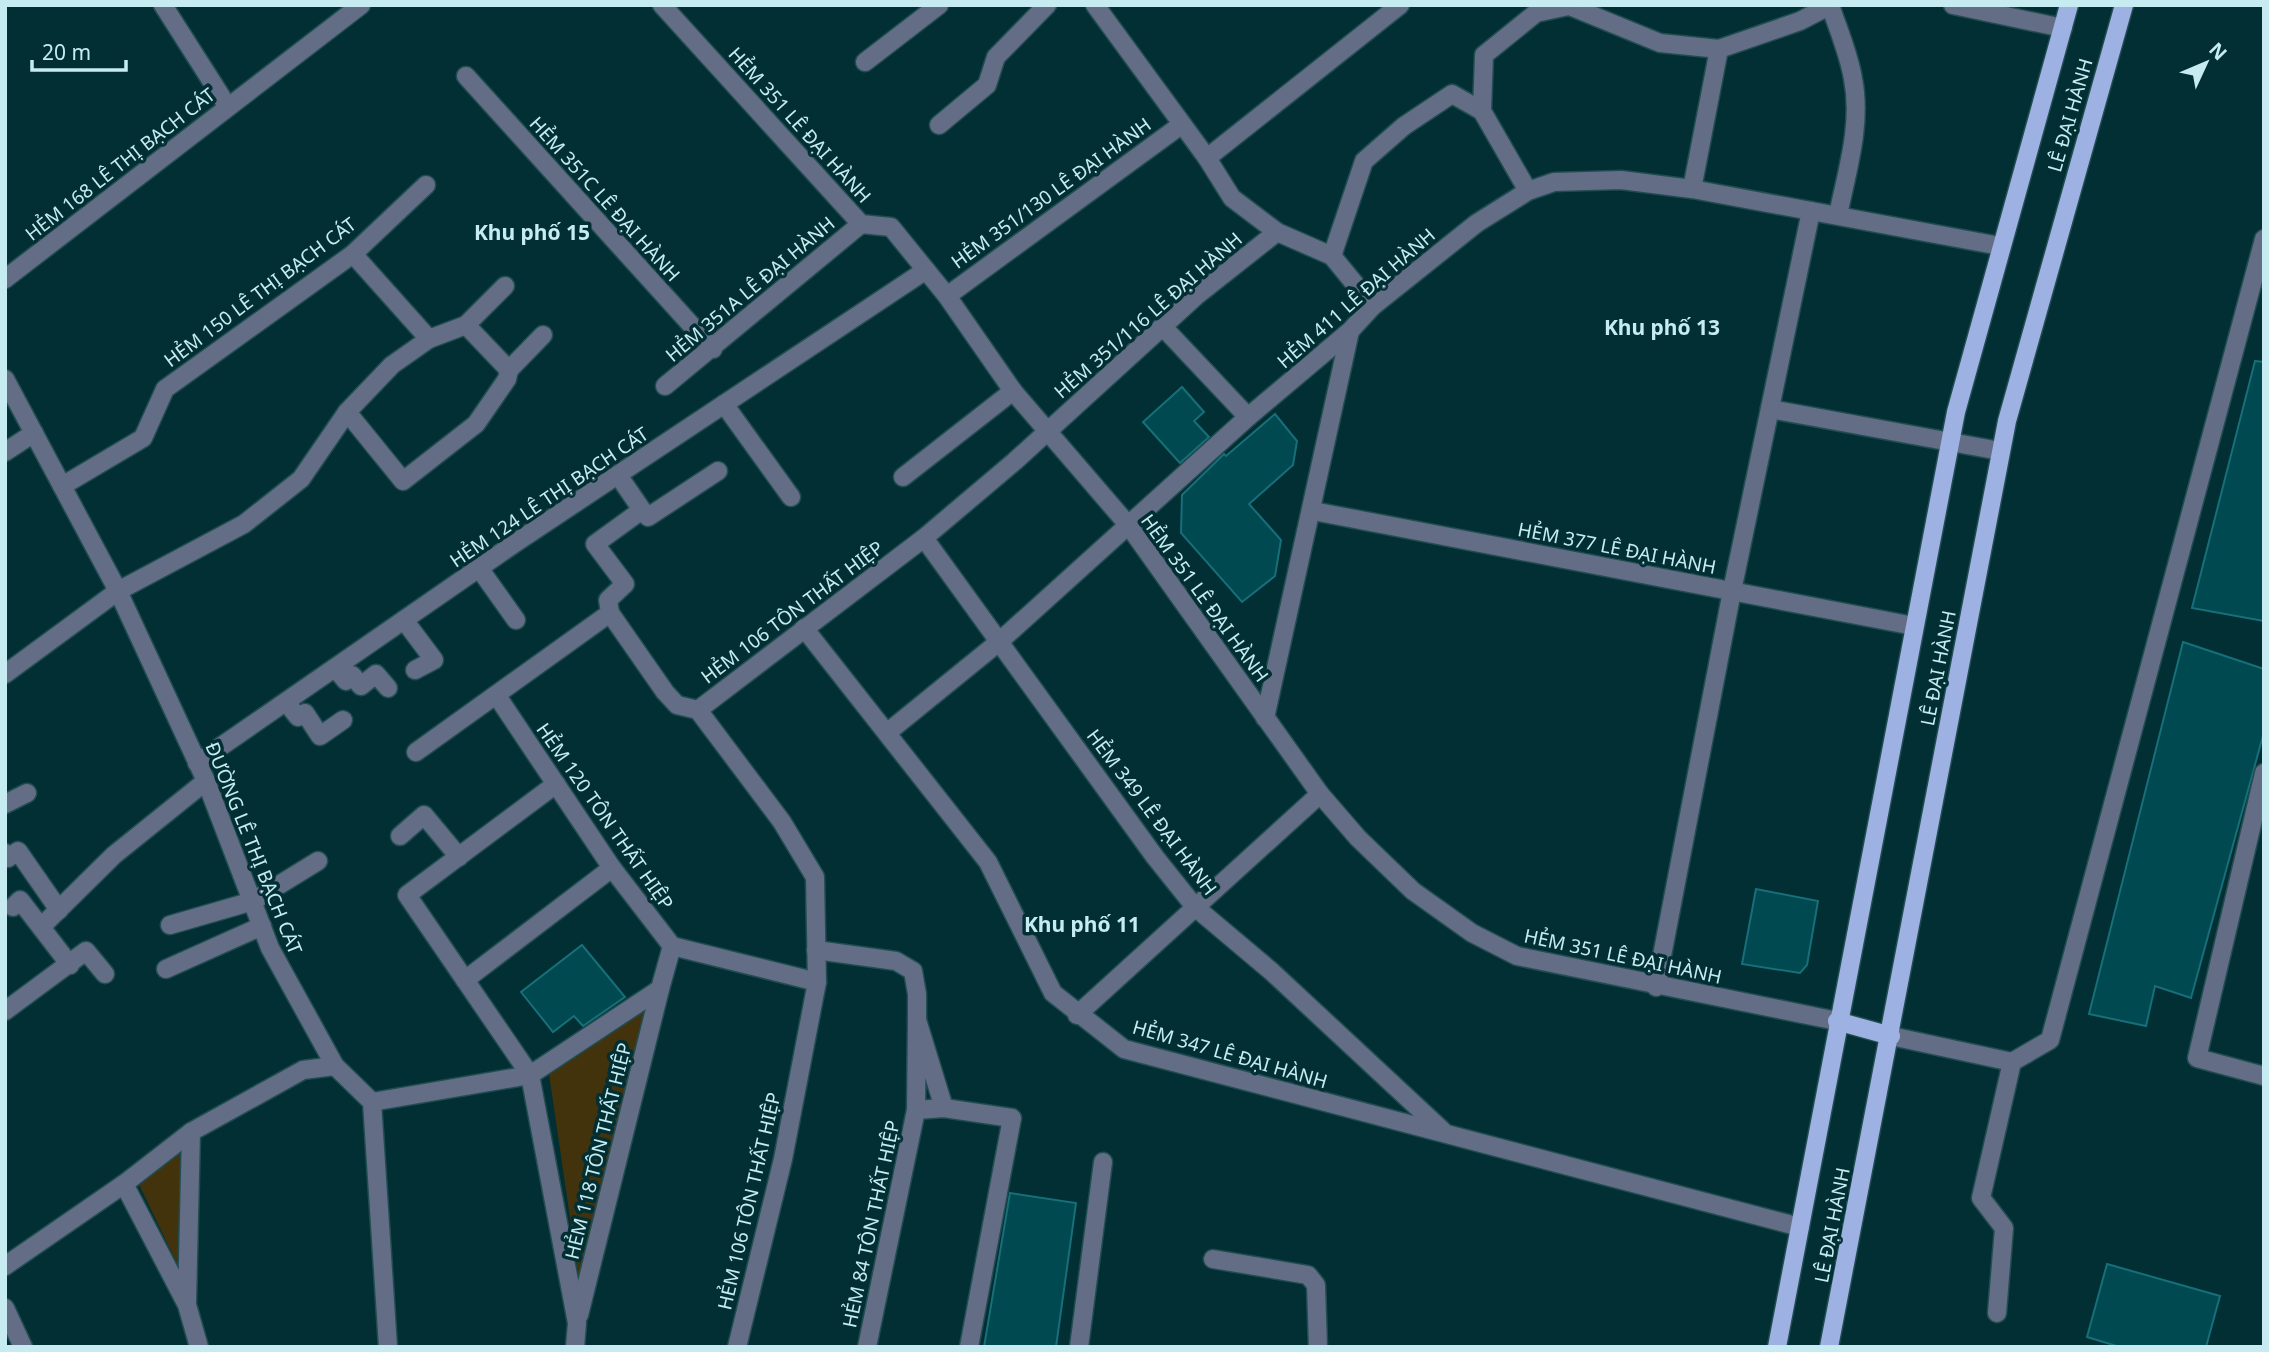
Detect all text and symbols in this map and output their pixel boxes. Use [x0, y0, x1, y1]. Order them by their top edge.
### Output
scale bar [32, 28, 126, 72]
north arrow [2171, 28, 2241, 98]
text: N [2204, 37, 2233, 66]
text: 20 m [42, 38, 91, 66]
street label: HẺM 351 LÊ ĐẠI HÀNH [723, 41, 877, 209]
street label: LÊ ĐẠI HÀNH [2041, 55, 2099, 175]
street label: HẺM 168 LÊ THỊ BẠCH CÁT [20, 81, 221, 246]
street label: HẺM 351C LÊ ĐẠI HÀNH [524, 111, 686, 287]
street label: HẺM 351/130 LÊ ĐẠI HÀNH [946, 112, 1156, 274]
street label: HẺM 351A LÊ ĐẠI HÀNH [660, 210, 840, 368]
street label: HẺM 150 LÊ THỊ BẠCH CÁT [159, 211, 362, 373]
district label: Khu phố 15 [474, 218, 590, 246]
street label: HẺM 411 LÊ ĐẠI HÀNH [1271, 222, 1441, 374]
street label: HẺM 351/116 LÊ ĐẠI HÀNH [1048, 226, 1248, 404]
district label: Khu phố 13 [1604, 313, 1720, 341]
street label: HẺM 124 LÊ THỊ BẠCH CÁT [445, 420, 654, 573]
street label: HẺM 351 LÊ ĐẠI HÀNH [1135, 509, 1275, 687]
street label: HẺM 377 LÊ ĐẠI HÀNH [1516, 516, 1718, 580]
street label: HẺM 106 TÔN THẤT HIỆP [695, 535, 889, 689]
street label: LÊ ĐẠI HÀNH [1914, 608, 1962, 728]
street label: HẺM 120 TÔN THẤT HIỆP [531, 717, 679, 915]
street label: HẺM 349 LÊ ĐẠI HÀNH [1081, 724, 1223, 900]
street label: ĐƯỜNG LÊ THỊ BẠCH CÁT [199, 738, 309, 958]
district label: Khu phố 11 [1024, 910, 1140, 938]
street label: HẺM 351 LÊ ĐẠI HÀNH [1522, 922, 1724, 990]
street label: HẺM 347 LÊ ĐẠI HÀNH [1130, 1014, 1330, 1094]
street label: HẺM 118 TÔN THẤT HIỆP [558, 1040, 638, 1262]
street label: HẺM 106 TÔN THẤT HIỆP [711, 1090, 787, 1312]
street label: HẺM 84 TÔN THẤT HIỆP [836, 1118, 906, 1330]
street label: LÊ ĐẠI HÀNH [1808, 1165, 1856, 1285]

